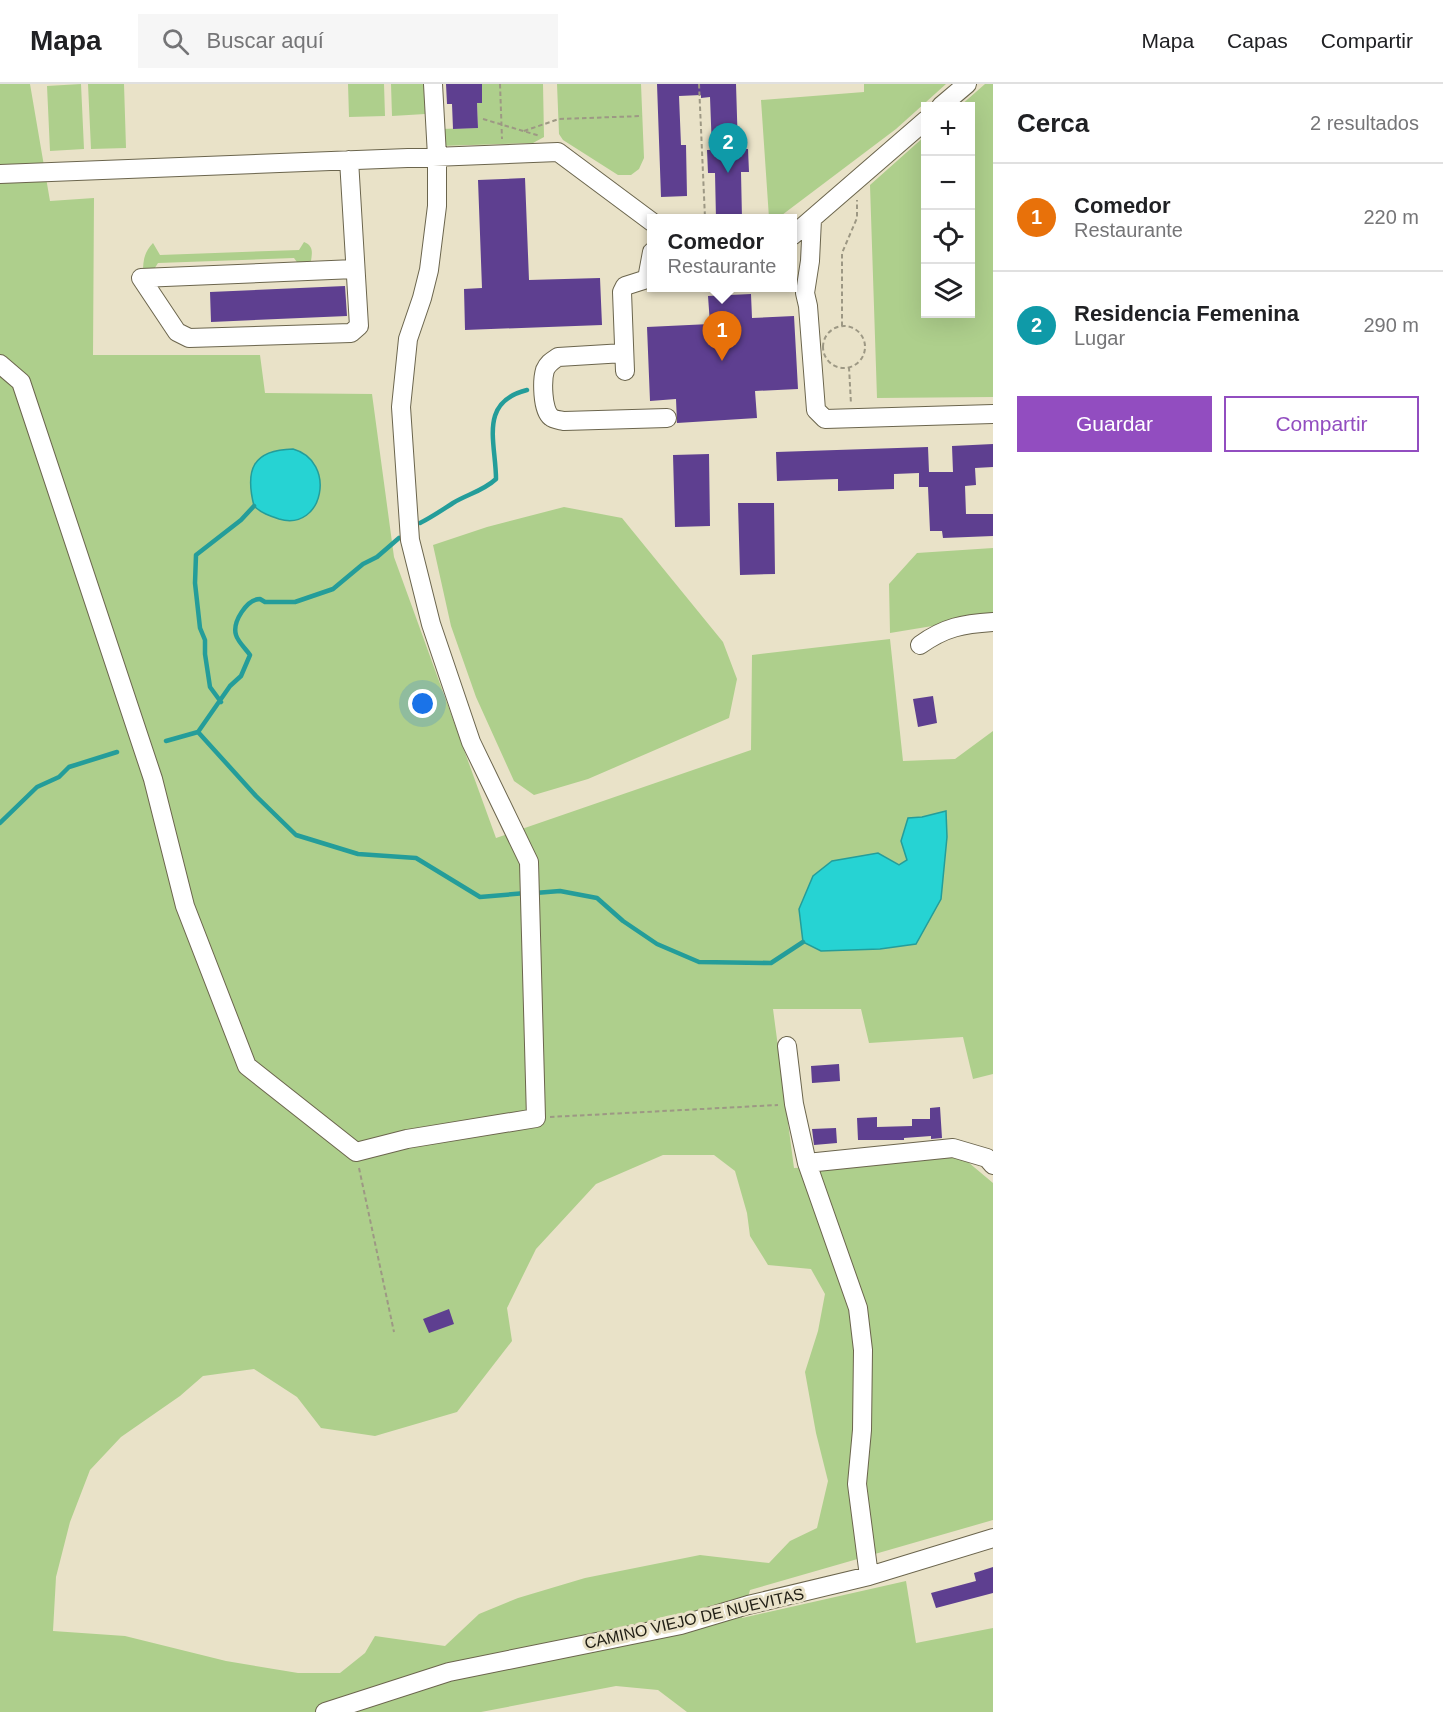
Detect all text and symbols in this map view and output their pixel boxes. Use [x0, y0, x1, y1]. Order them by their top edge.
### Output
search box [138, 14, 558, 68]
text: Mapa [30, 25, 102, 56]
icon: search [159, 25, 192, 58]
text: Buscar aquí [207, 28, 324, 53]
text: Mapa [1142, 29, 1194, 52]
text: Capas [1227, 29, 1288, 52]
text: Compartir [1321, 29, 1413, 52]
map controls [921, 102, 975, 318]
button: + [921, 102, 975, 156]
text: Cerca [1017, 108, 1089, 138]
text: 2 resultados [1310, 112, 1419, 134]
pin: 2 [708, 124, 748, 173]
button: − [921, 156, 975, 210]
text: Comedor [1074, 193, 1171, 218]
text: 1 [1031, 206, 1042, 228]
text: 220 m [1363, 206, 1419, 228]
button: locate [921, 210, 975, 264]
popup [647, 214, 797, 292]
text: Restaurante [1074, 219, 1183, 241]
text: Comedor [668, 229, 764, 254]
text: Restaurante [668, 255, 776, 277]
button: layers [921, 264, 975, 318]
text: Residencia Femenina [1074, 301, 1299, 326]
pin: 1 [702, 312, 742, 361]
text: 2 [1031, 314, 1042, 336]
text: 290 m [1363, 314, 1419, 336]
text: Lugar [1074, 327, 1125, 349]
button: Guardar [1017, 396, 1212, 452]
button: Compartir [1224, 396, 1419, 452]
your location [408, 689, 437, 718]
street label: CAMINO VIEJO DE NUEVITAS [583, 1585, 805, 1652]

